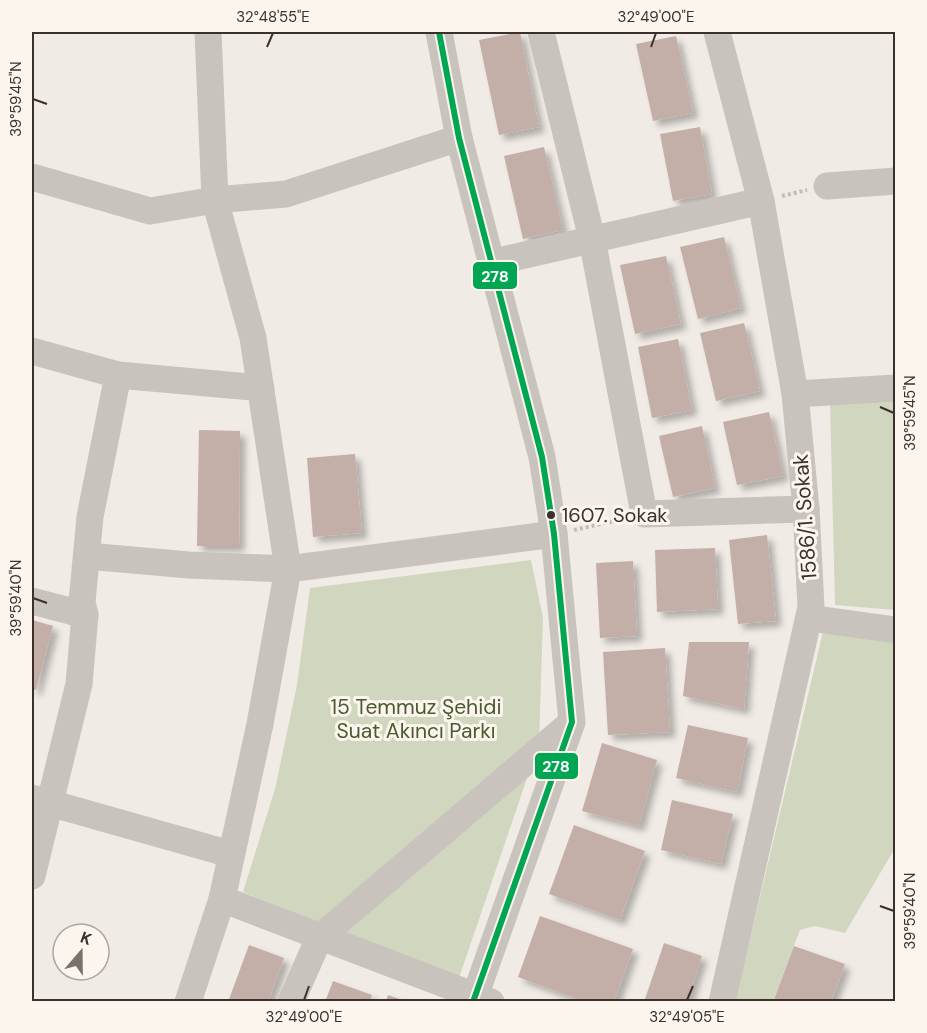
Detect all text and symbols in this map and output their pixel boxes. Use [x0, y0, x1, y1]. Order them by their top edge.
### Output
text: 32°48'55"E [236, 7, 310, 27]
text: 32°49'00"E [618, 7, 694, 27]
text: 39°59'45"N [6, 61, 26, 137]
line badge: 278 [472, 261, 518, 290]
text: 278 [481, 266, 509, 287]
text: 39°59'45"N [900, 375, 920, 451]
street label: 1586/1. Sokak [787, 453, 823, 581]
place label: 1607. Sokak [562, 502, 667, 528]
marker: 1607. Sokak [545, 509, 557, 521]
text: 39°59'40"N [6, 560, 26, 636]
park label: 15 Temmuz Şehidi Suat Akıncı Parkı [331, 693, 501, 745]
line badge: 278 [534, 752, 579, 780]
text: 278 [542, 756, 570, 777]
text: 39°59'40"N [900, 873, 920, 949]
north arrow [51, 922, 111, 982]
text: K [77, 927, 95, 950]
text: 32°49'00"E [266, 1007, 342, 1027]
text: 32°49'05"E [649, 1007, 725, 1027]

